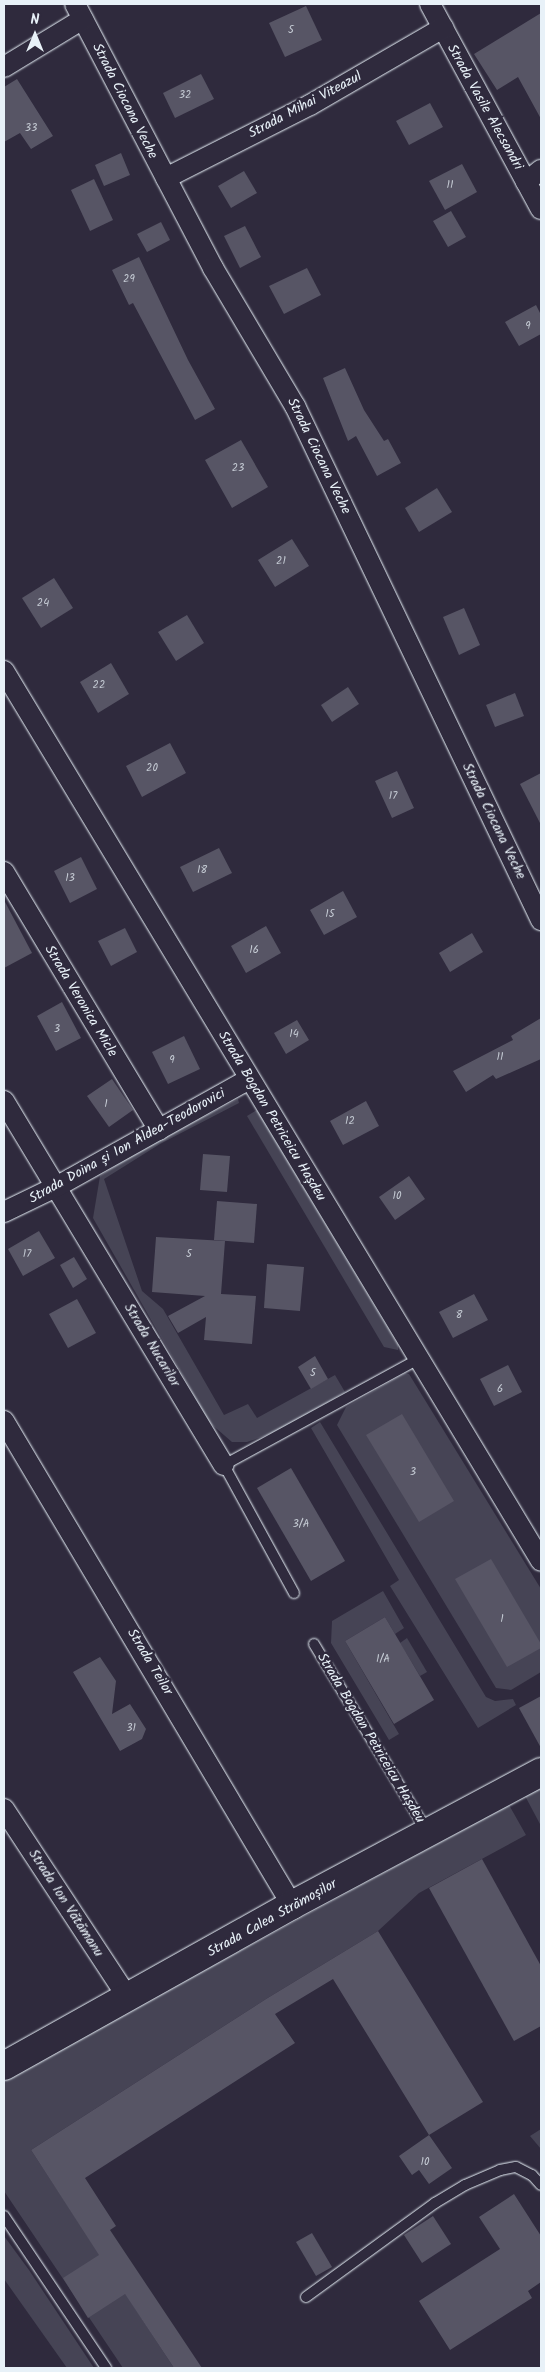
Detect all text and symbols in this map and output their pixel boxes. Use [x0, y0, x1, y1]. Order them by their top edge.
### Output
text: N [31, 9, 39, 31]
north arrow [10, 10, 60, 60]
house number: 5 [288, 23, 294, 37]
street label: Strada Ciocana Veche [89, 40, 161, 162]
street label: Strada Vasile Alecsandri [443, 41, 527, 173]
street label: Strada Mihai Viteazul [245, 68, 365, 142]
house number: 32 [179, 88, 191, 102]
house number: 33 [25, 121, 37, 135]
house number: 11 [447, 178, 453, 192]
house number: 29 [123, 272, 135, 286]
house number: 9 [525, 319, 531, 333]
street label: Strada Ciocana Veche [284, 395, 354, 517]
house number: 23 [232, 461, 244, 475]
house number: 21 [276, 554, 286, 568]
house number: 24 [37, 596, 49, 610]
house number: 22 [93, 678, 105, 692]
street label: Strada Ciocana Veche [459, 760, 529, 882]
house number: 20 [146, 761, 158, 775]
house number: 17 [389, 789, 397, 803]
house number: 18 [197, 863, 207, 877]
house number: 13 [65, 871, 75, 885]
house number: 15 [325, 907, 335, 921]
street label: Strada Veronica Micle [41, 942, 121, 1060]
house number: 16 [249, 943, 259, 957]
house number: 3 [54, 1022, 60, 1036]
house number: 14 [289, 1027, 299, 1041]
street label: Strada Bogdan Petriceicu Hașdeu [214, 1028, 330, 1204]
house number: 11 [497, 1050, 503, 1064]
house number: 9 [169, 1053, 175, 1067]
street label: Strada Doina și Ion Aldea-Teodorovici [26, 1085, 228, 1207]
house number: 1 [104, 1097, 108, 1111]
house number: 12 [345, 1114, 355, 1128]
house number: 10 [393, 1189, 401, 1203]
house number: 17 [23, 1247, 31, 1261]
house number: 5 [186, 1247, 192, 1261]
street label: Strada Nucarilor [120, 1300, 184, 1390]
house number: 8 [456, 1308, 462, 1322]
house number: 5 [310, 1366, 316, 1380]
house number: 6 [497, 1382, 503, 1396]
house number: 3 [410, 1465, 416, 1479]
house number: 3/A [293, 1517, 309, 1531]
house number: 1 [500, 1612, 504, 1626]
street label: Strada Teilor [124, 1626, 176, 1698]
street label: Strada Bogdan Petriceicu Hașdeu [313, 1650, 429, 1826]
house number: 1/A [376, 1652, 390, 1666]
house number: 31 [126, 1721, 136, 1735]
street label: Strada Ion Vătămanu [25, 1846, 107, 1960]
street label: Strada Calea Strămoșilor [204, 1875, 340, 1961]
house number: 10 [421, 2155, 429, 2169]

